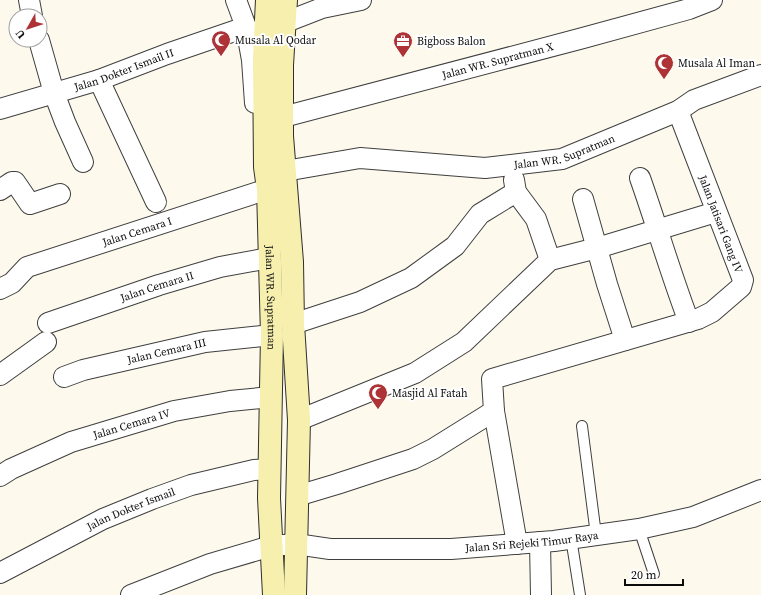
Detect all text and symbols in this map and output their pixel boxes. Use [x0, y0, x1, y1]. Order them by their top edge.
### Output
north arrow [8, 8, 48, 48]
text: U [12, 26, 29, 42]
mosque icon: Musala Al Qodar [210, 29, 232, 57]
office icon: Bigboss Balon [392, 30, 414, 58]
place label: Musala Al Qodar [235, 33, 316, 48]
place label: Bigboss Balon [417, 34, 486, 49]
street label: Jalan WR. Supratman X [440, 39, 556, 83]
street label: Jalan Dokter Ismail II [71, 45, 176, 95]
mosque icon: Musala Al Iman [653, 52, 675, 80]
place label: Musala Al Iman [678, 56, 755, 71]
street label: Jalan WR. Supratman [512, 131, 617, 173]
street label: Jalan Jatisari Gang IV [695, 172, 746, 276]
street label: Jalan Cemara I [100, 214, 174, 250]
street label: Jalan WR. Supratman [262, 244, 279, 351]
street label: Jalan Cemara II [117, 268, 196, 306]
street label: Jalan Cemara III [125, 335, 208, 368]
mosque icon: Masjid Al Fatah [367, 382, 389, 410]
place label: Masjid Al Fatah [392, 386, 468, 401]
street label: Jalan Cemara IV [90, 405, 173, 443]
street label: Jalan Dokter Ismail [83, 484, 177, 535]
street label: Jalan Sri Rejeki Timur Raya [464, 528, 600, 556]
scale bar [625, 561, 683, 587]
text: 20 m [631, 567, 657, 583]

